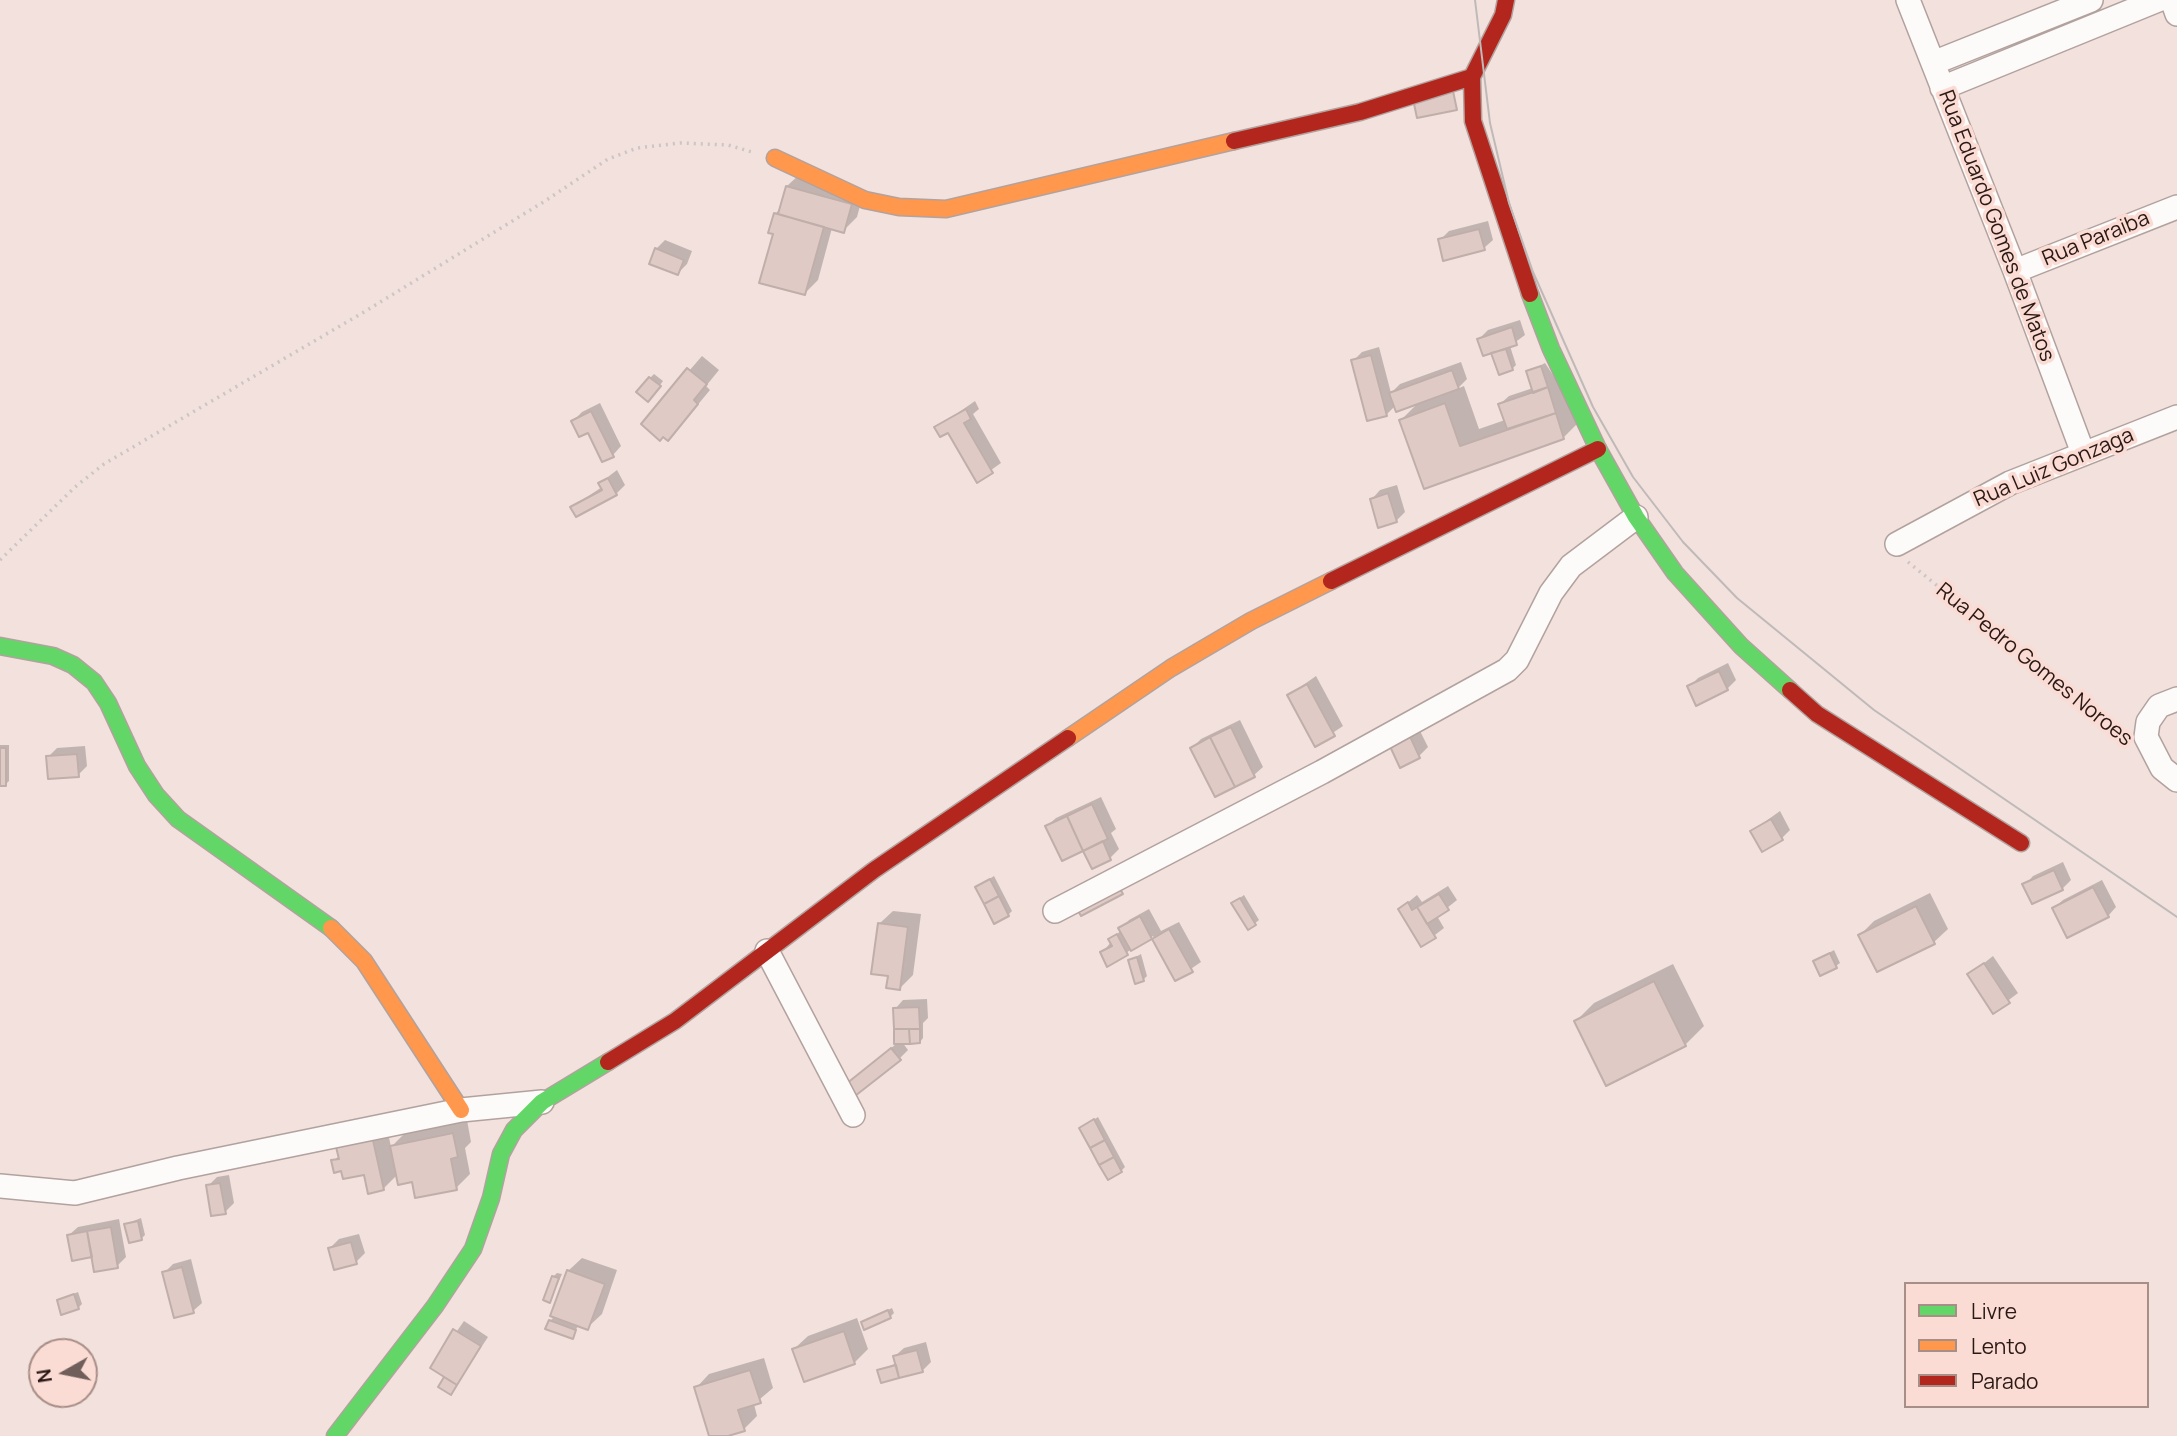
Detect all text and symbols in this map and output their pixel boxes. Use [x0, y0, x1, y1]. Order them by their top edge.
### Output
street label: Rua Eduardo Gomes de Matos [1933, 87, 2059, 365]
street label: Rua Paraiba [2039, 206, 2153, 272]
street label: Rua Luiz Gonzaga [1970, 423, 2138, 513]
street label: Rua Pedro Gomes Noroes [1931, 578, 2137, 752]
legend [1904, 1282, 2149, 1408]
text: Livre [1971, 1297, 2017, 1325]
text: Lento [1971, 1332, 2027, 1360]
north arrow [28, 1338, 98, 1408]
text: N [30, 1367, 58, 1385]
text: Parado [1971, 1367, 2039, 1395]

